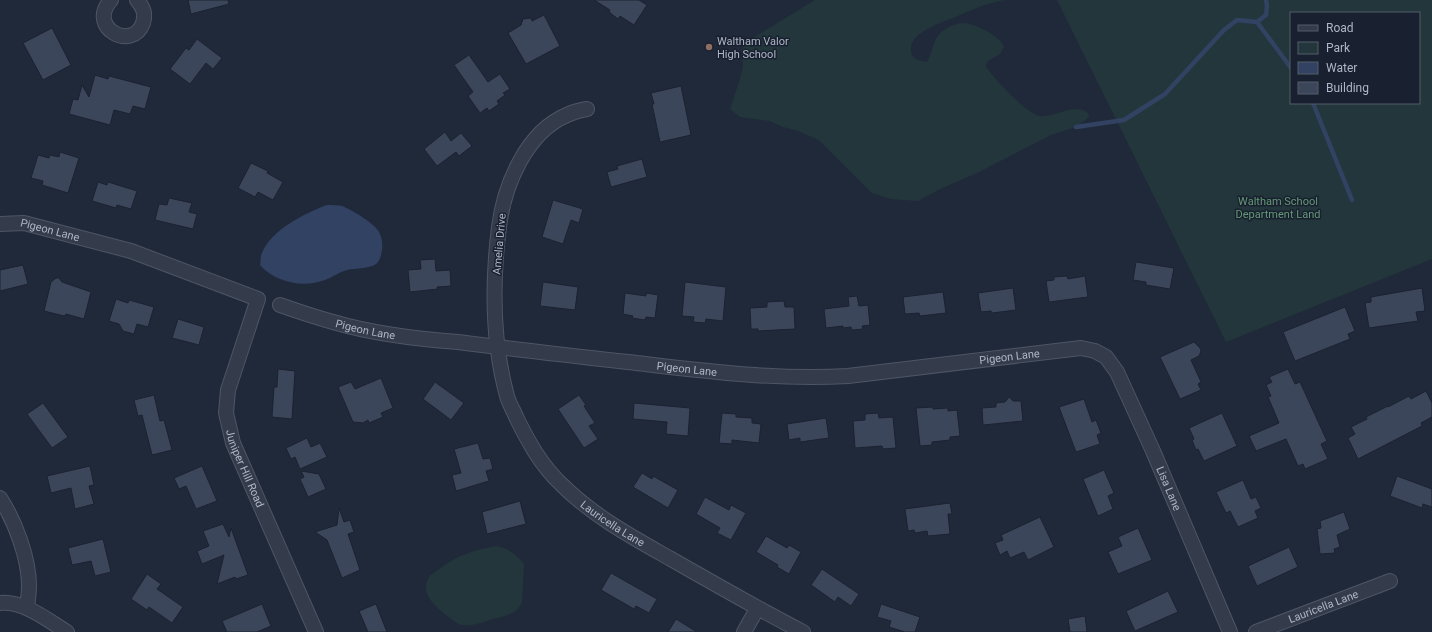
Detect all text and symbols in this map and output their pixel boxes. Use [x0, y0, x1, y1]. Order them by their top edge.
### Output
legend [1290, 12, 1420, 104]
text: Road [1326, 21, 1354, 35]
place label: Waltham Valor High School [717, 35, 789, 61]
text: Park [1326, 41, 1351, 55]
marker: Waltham Valor High School [704, 42, 714, 52]
text: Water [1326, 61, 1357, 75]
text: Building [1326, 81, 1369, 95]
park label: Waltham School Department Land [1236, 195, 1320, 221]
street label: Amelia Drive [490, 213, 509, 275]
street label: Pigeon Lane [19, 216, 81, 244]
street label: Pigeon Lane [334, 317, 396, 342]
street label: Pigeon Lane [979, 347, 1041, 367]
street label: Pigeon Lane [656, 359, 718, 379]
street label: Juniper Hill Road [223, 428, 266, 510]
street label: Lisa Lane [1153, 464, 1184, 513]
street label: Lauricella Lane [578, 498, 647, 550]
street label: Lauricella Lane [1287, 588, 1360, 626]

